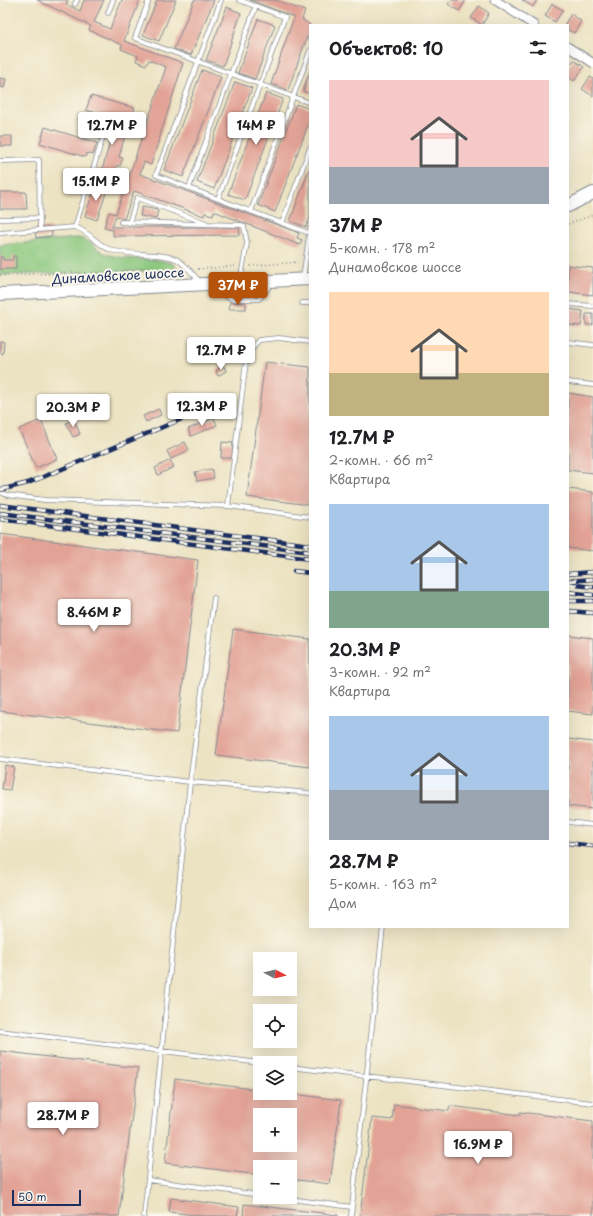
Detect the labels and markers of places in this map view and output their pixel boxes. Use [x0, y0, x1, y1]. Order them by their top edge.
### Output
pin: 12.7M ₽ [75, 112, 149, 146]
pin: 14M ₽ [228, 112, 284, 146]
pin: 15.1M ₽ [59, 168, 133, 202]
pin: 37M ₽ [210, 272, 266, 306]
pin: 12.7M ₽ [184, 337, 258, 371]
pin: 12.3M ₽ [165, 393, 239, 427]
pin: 20.3M ₽ [36, 394, 110, 428]
pin: 8.46M ₽ [57, 599, 131, 633]
pin: 28.7M ₽ [26, 1102, 100, 1136]
pin: 16.9M ₽ [441, 1131, 515, 1165]

